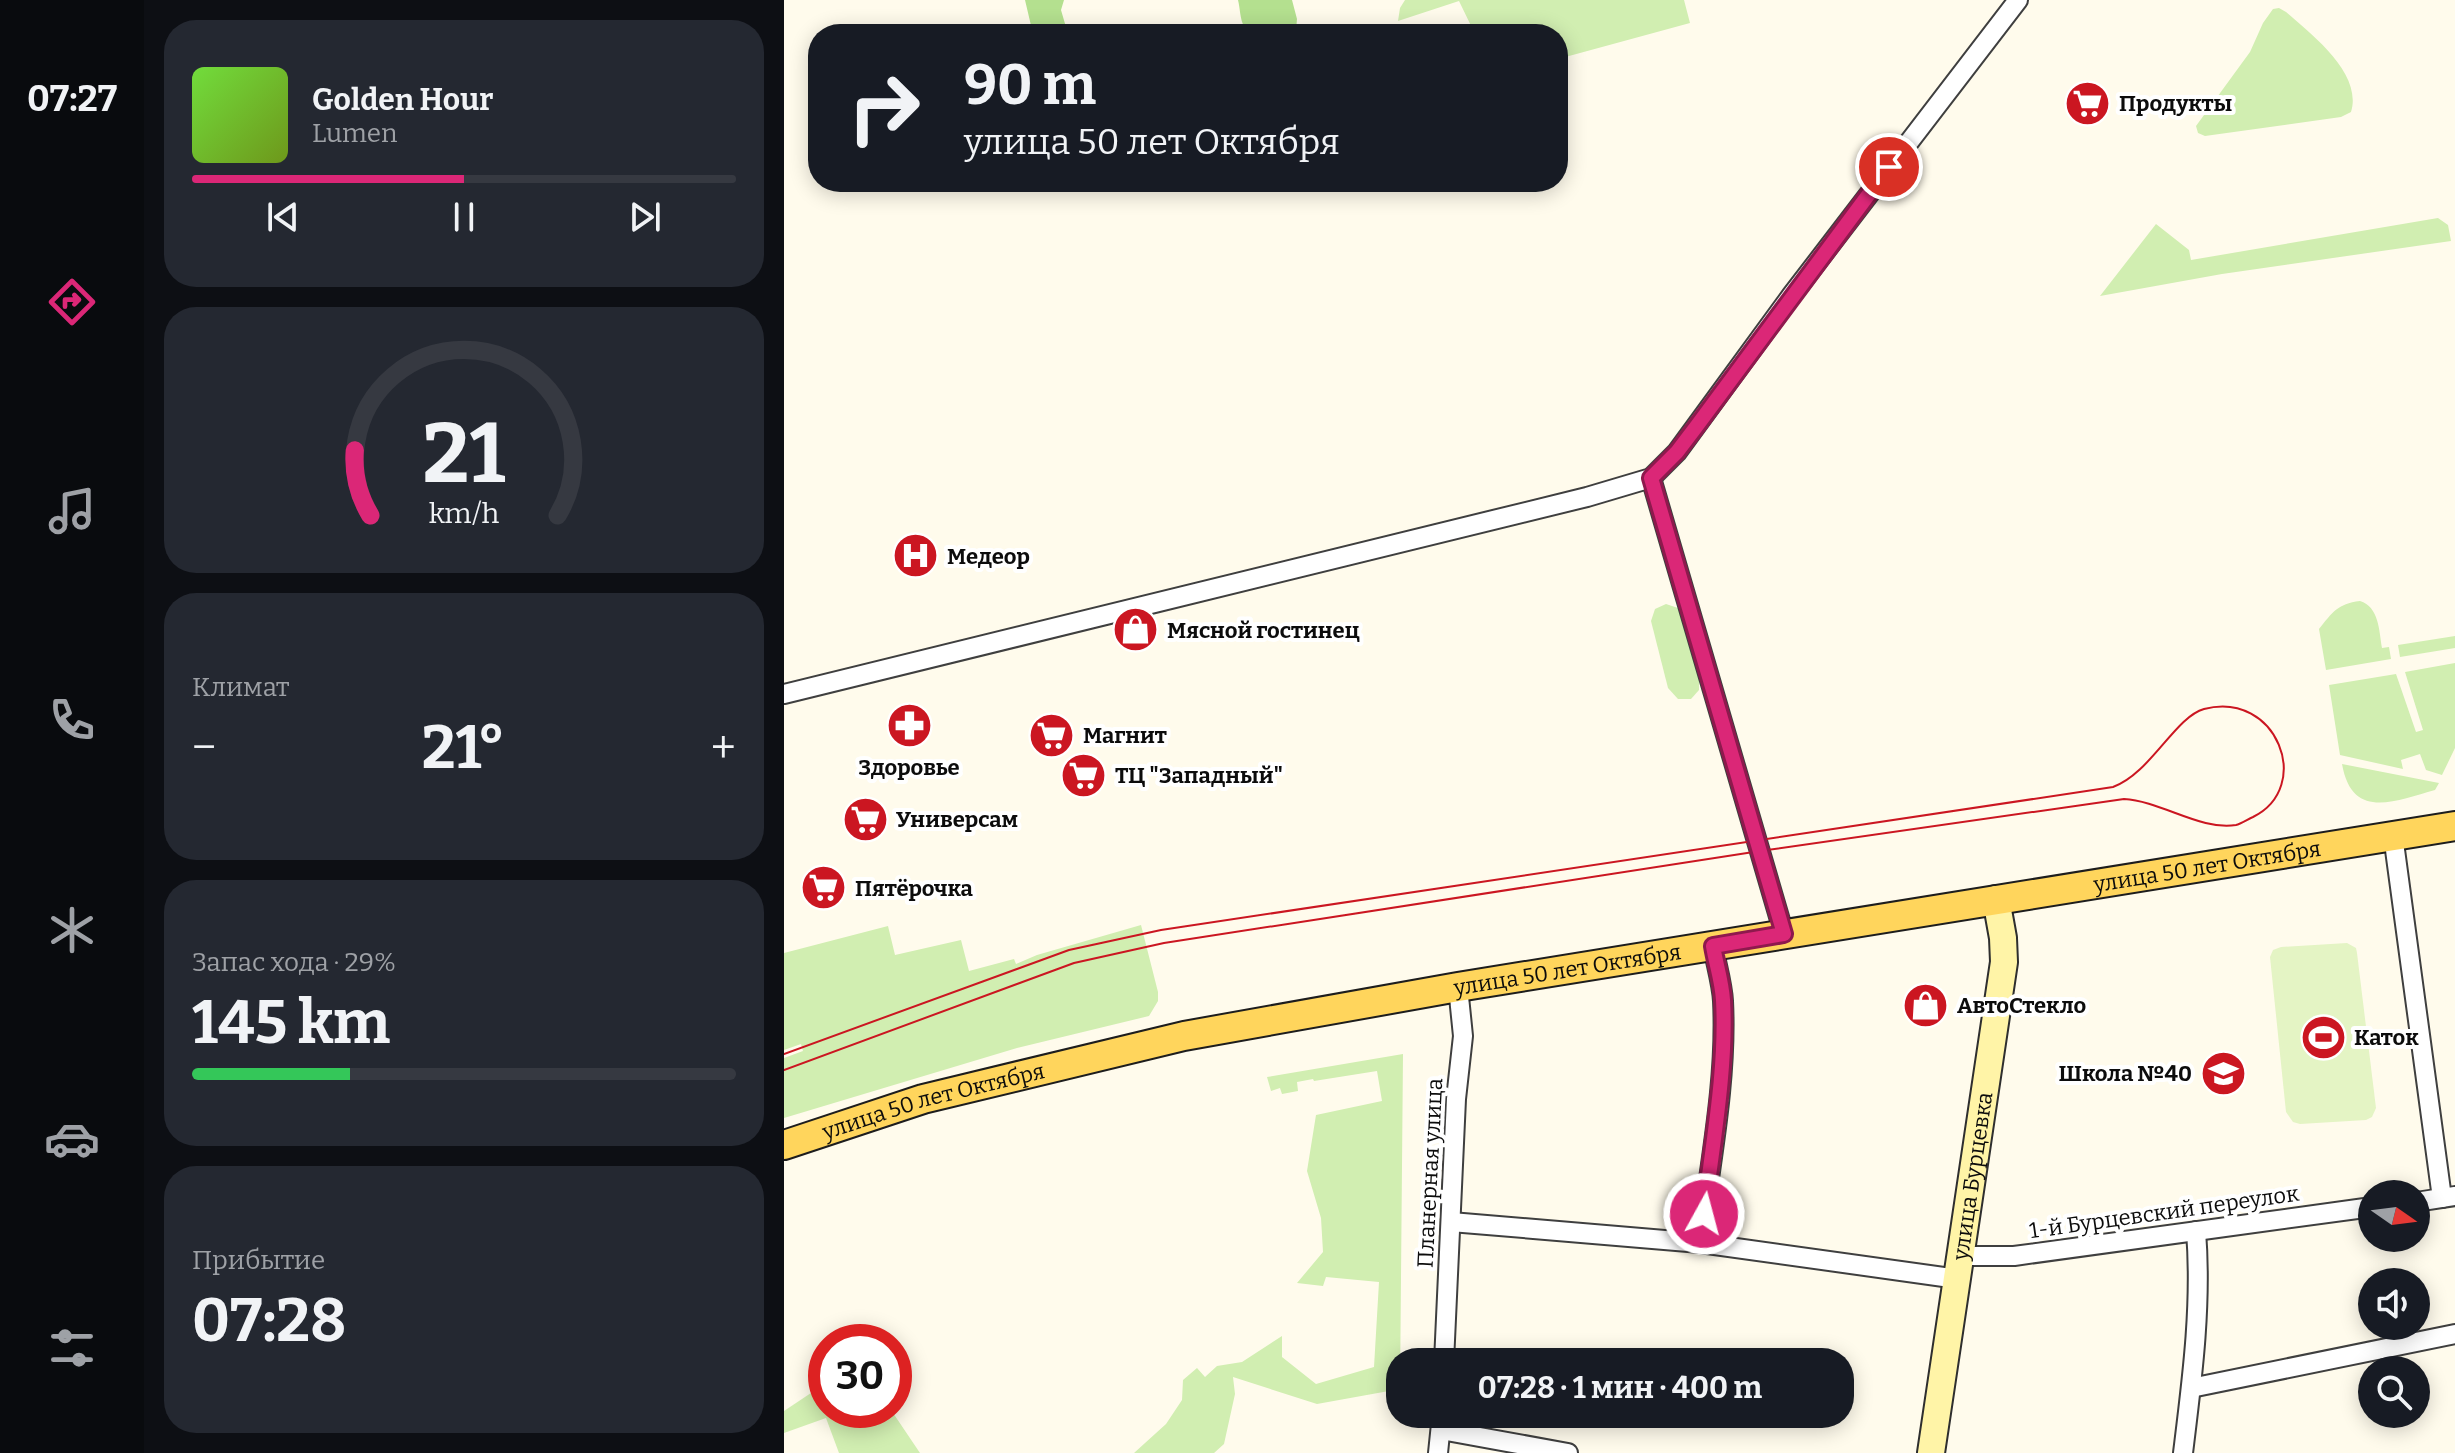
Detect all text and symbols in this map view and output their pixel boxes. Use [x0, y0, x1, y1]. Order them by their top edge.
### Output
text: 90 m [964, 52, 1096, 119]
icon: right [832, 56, 936, 160]
text: 07:27 [27, 77, 117, 121]
supermarket icon: Продукты [2064, 79, 2112, 127]
text: Golden Hour [312, 82, 493, 118]
place label: Продукты [2119, 90, 2232, 117]
text: Lumen [312, 118, 398, 149]
text: улица 50 лет Октября [964, 120, 1340, 164]
pin [1855, 133, 1923, 201]
icon: arrive [1867, 145, 1911, 189]
icon: previous [261, 195, 305, 239]
icon: pause [442, 195, 486, 239]
icon: next [623, 195, 667, 239]
icon: directions [44, 274, 100, 330]
text: 21 [423, 403, 505, 503]
icon: music [44, 483, 100, 539]
text: km/h [429, 496, 500, 531]
hospital icon: Медеор [892, 532, 940, 580]
place label: Медеор [947, 543, 1030, 570]
shop icon: Мясной гостинец [1112, 606, 1160, 654]
place label: Мясной гостинец [1167, 617, 1360, 644]
text: Климат [192, 672, 289, 703]
icon: phone [44, 692, 100, 748]
pharmacy icon: Здоровье [885, 702, 933, 750]
supermarket icon: Магнит [1028, 711, 1076, 759]
text: 21° [422, 712, 505, 784]
text: − [192, 721, 216, 774]
text: + [711, 721, 736, 774]
place label: Магнит [1083, 722, 1167, 749]
supermarket icon: ТЦ "Западный" [1060, 751, 1108, 799]
place label: Здоровье [858, 754, 960, 781]
place label: ТЦ "Западный" [1115, 762, 1283, 789]
supermarket icon: Универсам [841, 795, 889, 843]
place label: Универсам [896, 806, 1018, 833]
street label: улица 50 лет Октября [2091, 834, 2323, 898]
supermarket icon: Пятёрочка [800, 864, 848, 912]
place label: Пятёрочка [855, 875, 973, 902]
icon: climate [44, 902, 100, 958]
street label: улица 50 лет Октября [1451, 938, 1683, 1001]
text: Запас хода · 29% [192, 947, 396, 978]
shop icon: АвтоСтекло [1902, 981, 1950, 1029]
text: 145 km [192, 987, 390, 1059]
place label: АвтоСтекло [1957, 992, 2087, 1019]
sports icon: Каток [2299, 1013, 2347, 1061]
place label: Каток [2354, 1024, 2419, 1051]
school or university icon: Школа №40 [2199, 1049, 2247, 1097]
street label: улица 50 лет Октября [818, 1057, 1047, 1145]
place label: Школа №40 [2059, 1060, 2192, 1087]
street label: Планерная улица [1412, 1077, 1448, 1269]
street label: улица Бурцевка [1946, 1090, 1998, 1263]
icon: car [44, 1111, 100, 1167]
position arrow [1662, 1172, 1746, 1256]
street label: 1-й Бурцевский переулок [2027, 1180, 2301, 1244]
north arrow [2358, 1180, 2430, 1252]
map controls [2358, 1180, 2430, 1428]
text: Прибытие [192, 1245, 325, 1276]
button: sound [2358, 1268, 2430, 1340]
text: 07:28 [192, 1285, 346, 1357]
icon: filters [44, 1320, 100, 1376]
speed limit sign: 30 [808, 1324, 912, 1428]
button: search [2358, 1356, 2430, 1428]
text: 07:28 · 1 мин · 400 m [1478, 1370, 1762, 1406]

